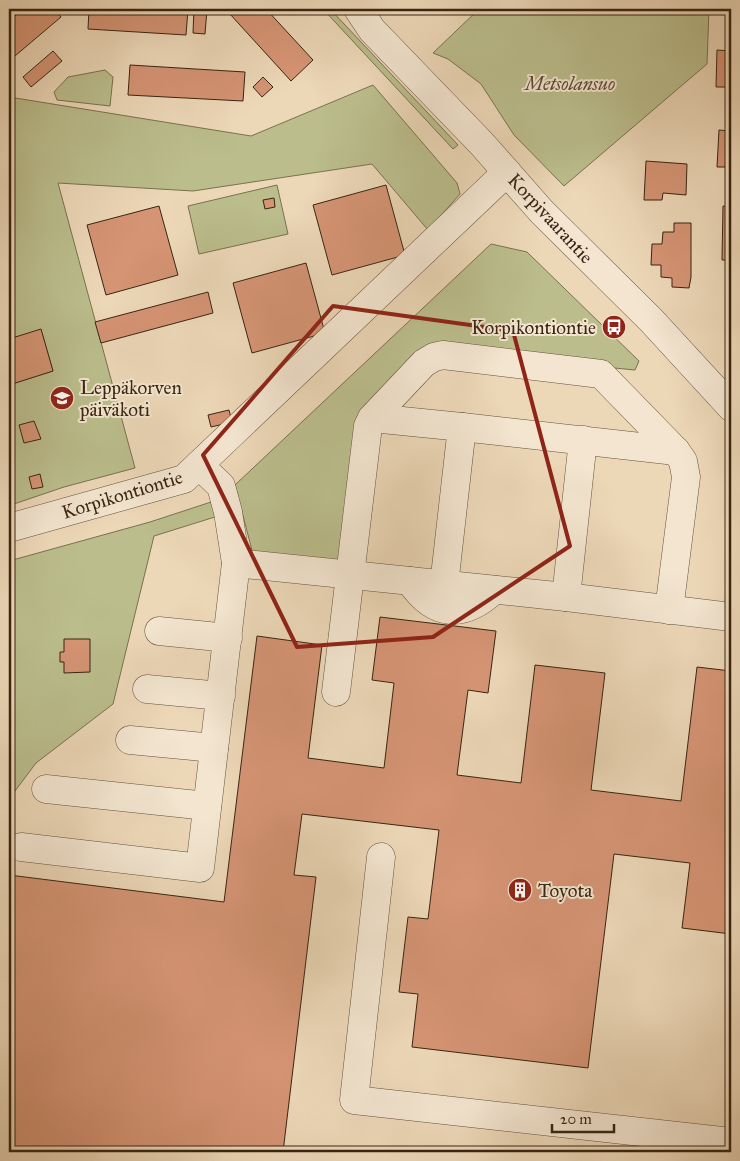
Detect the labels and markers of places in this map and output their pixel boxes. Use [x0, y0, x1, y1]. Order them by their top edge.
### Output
bus stop icon: Korpikontiontie [601, 314, 627, 340]
place label: Korpikontiontie [471, 316, 596, 339]
place label: Leppäkorven päiväkoti [79, 376, 182, 421]
school or university icon: Leppäkorven päiväkoti [49, 385, 75, 411]
building icon: Toyota [507, 877, 533, 903]
place label: Toyota [538, 879, 593, 902]

